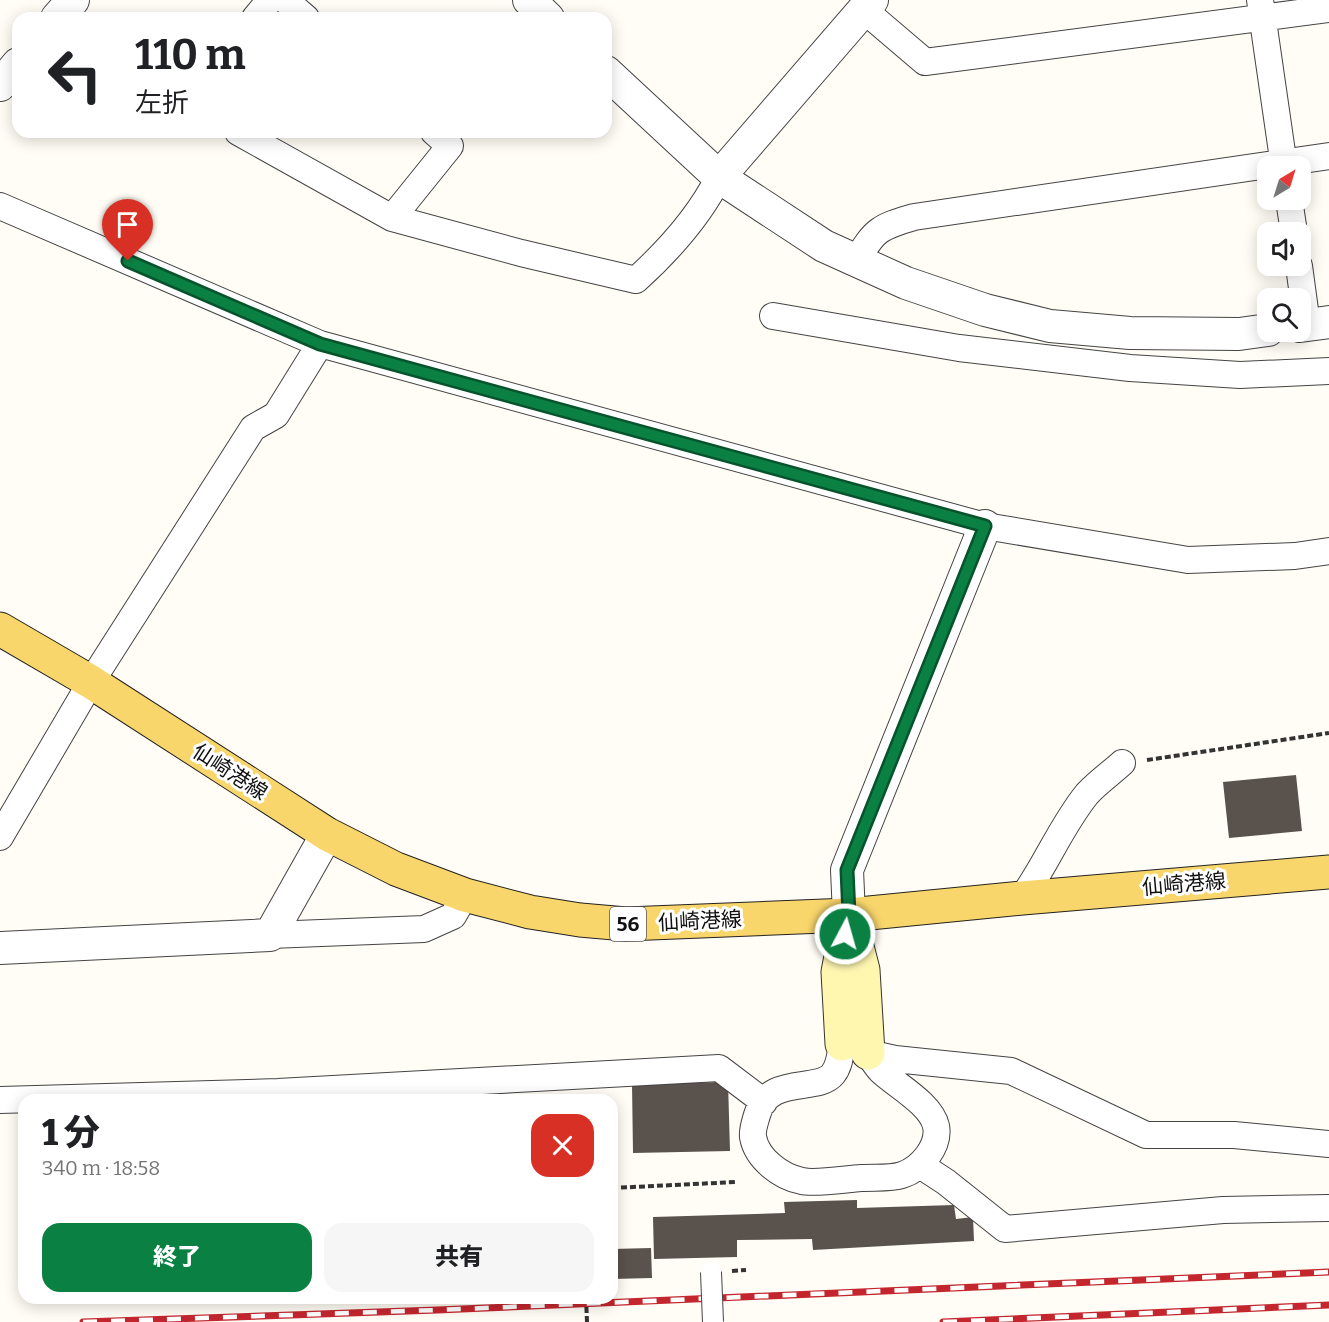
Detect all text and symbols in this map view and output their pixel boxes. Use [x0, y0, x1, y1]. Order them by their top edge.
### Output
text: 110 m [135, 30, 246, 80]
icon: left [36, 36, 114, 114]
text: 左折 [135, 87, 189, 119]
north arrow [1257, 156, 1311, 210]
map controls [1257, 156, 1311, 342]
pin [102, 199, 153, 261]
icon: arrive [111, 208, 144, 241]
button: sound [1257, 222, 1311, 276]
button: search [1257, 288, 1311, 342]
street label: 仙崎港線 [188, 738, 272, 806]
street label: 仙崎港線 [1141, 867, 1227, 901]
position arrow [813, 902, 877, 966]
street label: 仙崎港線 [657, 906, 743, 936]
road number: 56 [610, 907, 646, 941]
text: 1 分 [42, 1111, 100, 1155]
button: close [531, 1114, 594, 1177]
text: 340 m · 18:58 [42, 1156, 160, 1180]
button: 終了 [42, 1223, 312, 1292]
button: 共有 [324, 1223, 594, 1292]

